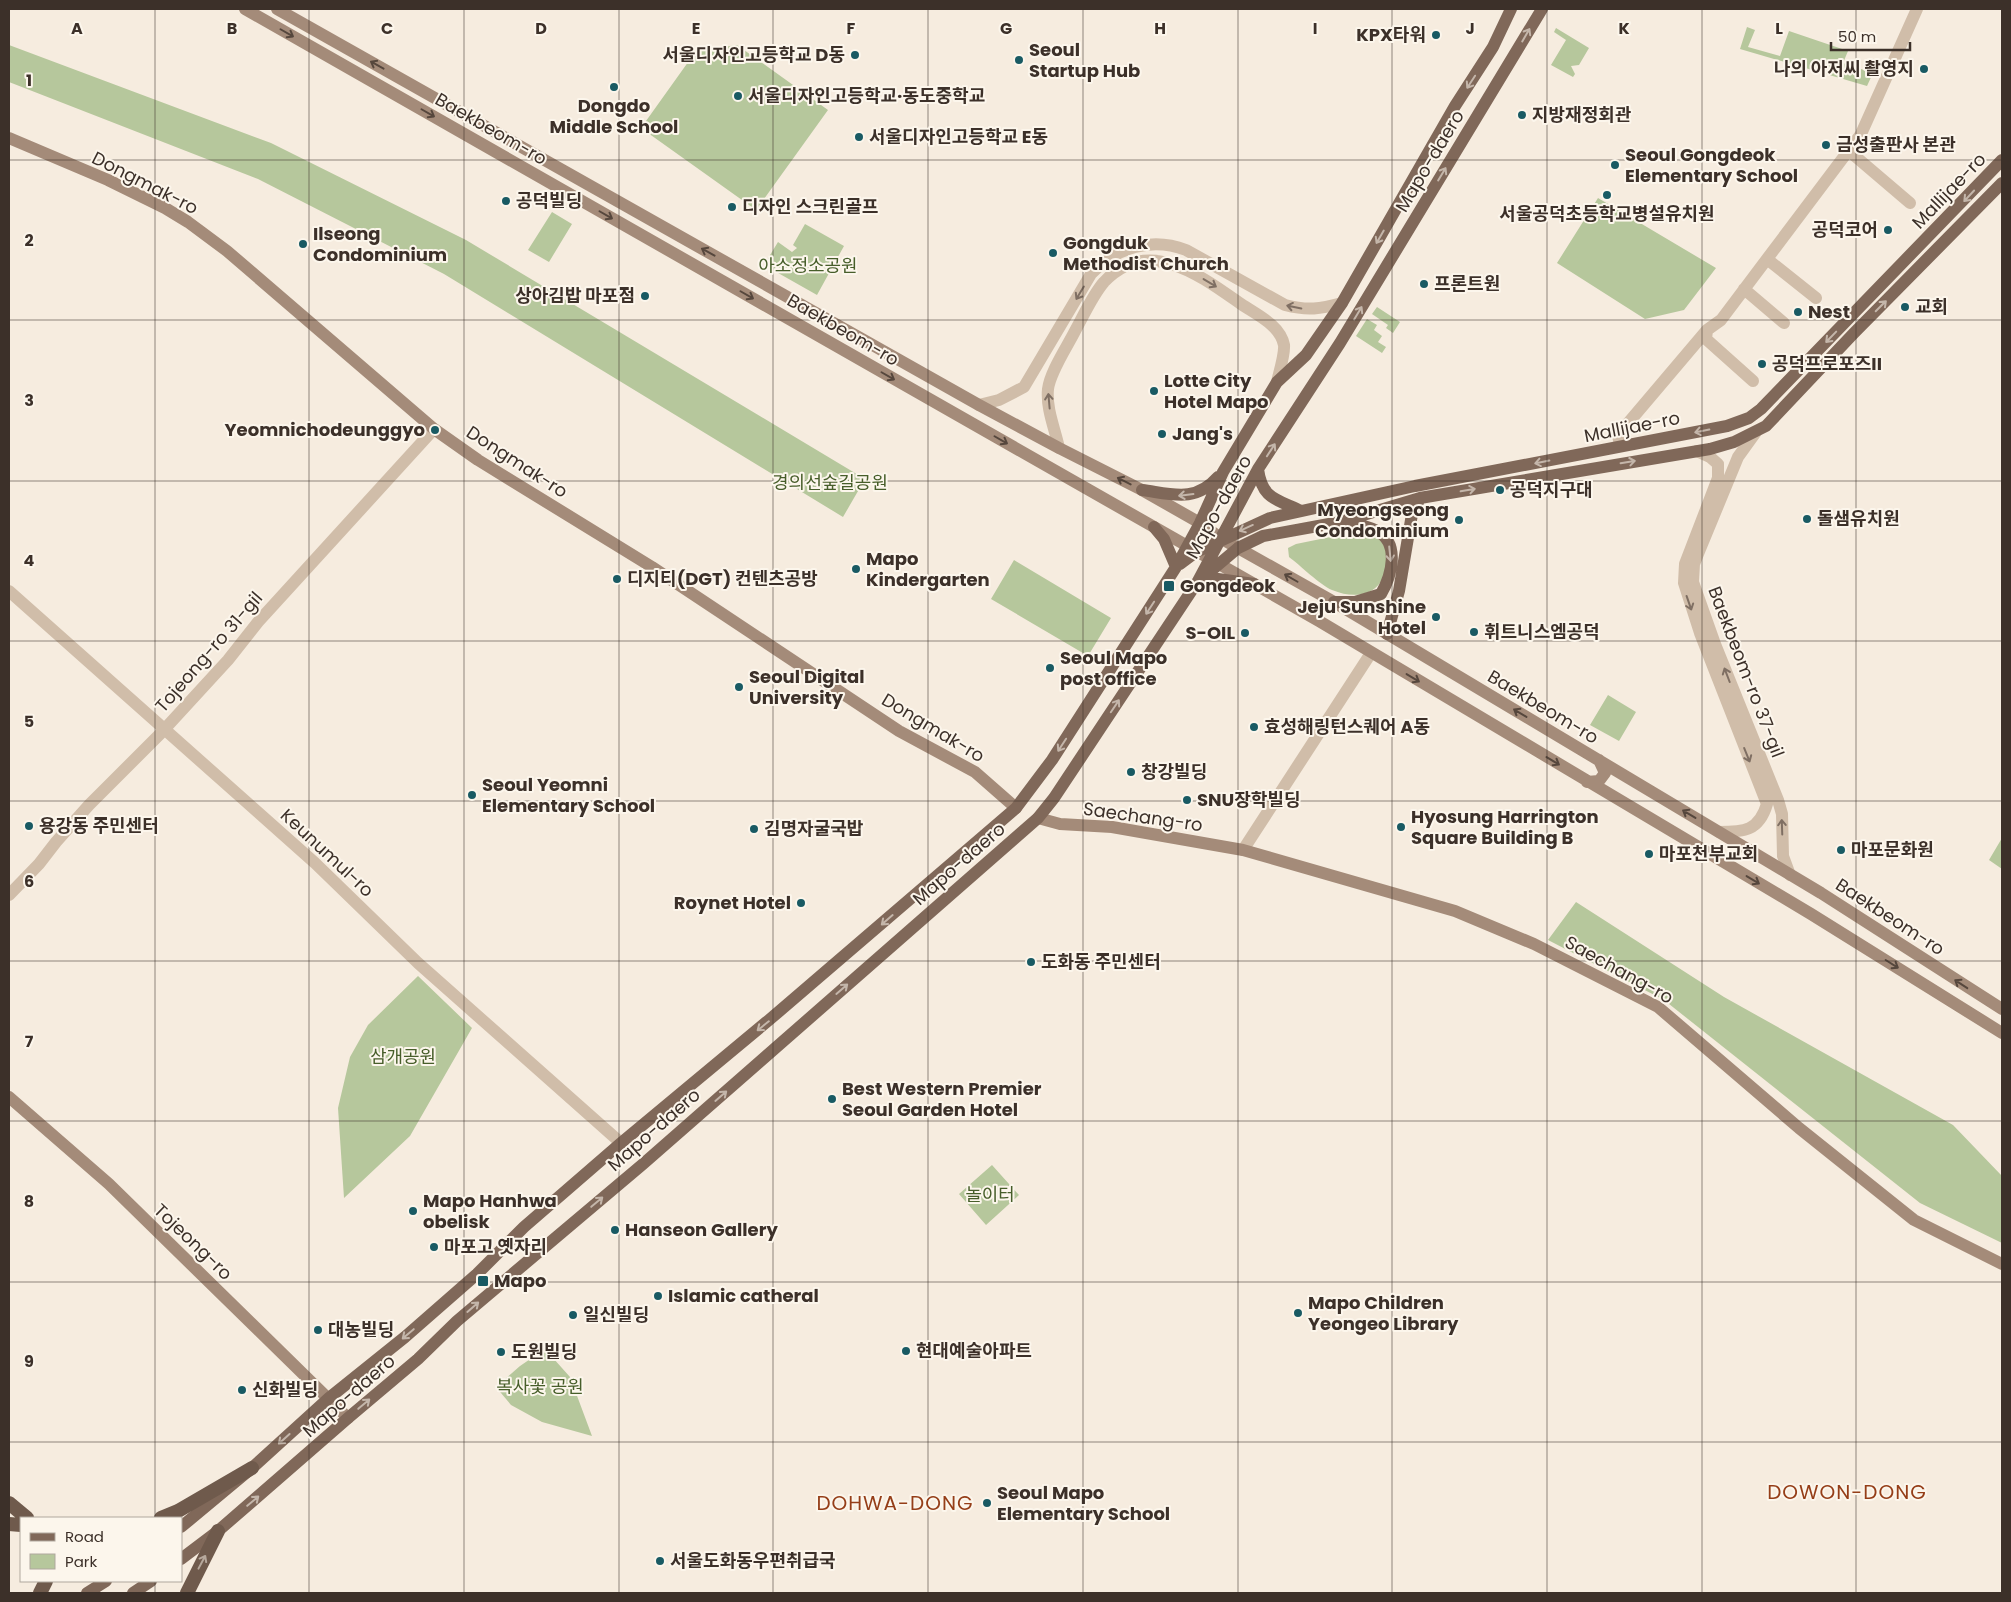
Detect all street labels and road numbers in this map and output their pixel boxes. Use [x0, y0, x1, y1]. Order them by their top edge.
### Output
street label: Baekbeom-ro [431, 86, 552, 171]
street label: Mapo-daero [1389, 105, 1470, 216]
street label: Dongmak-ro [88, 145, 203, 220]
street label: Mallijae-ro [1906, 147, 1991, 234]
street label: Baekbeom-ro [783, 287, 904, 372]
street label: Mallijae-ro [1582, 405, 1682, 448]
street label: Dongmak-ro [462, 419, 573, 504]
street label: Mapo-daero [1180, 450, 1257, 563]
street label: Baekbeom-ro 37-gil [1702, 583, 1791, 761]
street label: Tojeong-ro 31-gil [149, 586, 268, 717]
street label: Baekbeom-ro [1483, 664, 1603, 750]
street label: Dongmak-ro [877, 687, 989, 768]
street label: Saechang-ro [1082, 796, 1204, 837]
street label: Keunumul-ro [275, 803, 379, 902]
street label: Mapo-daero [907, 816, 1010, 911]
street label: Baekbeom-ro [1831, 872, 1950, 961]
street label: Saechang-ro [1561, 929, 1678, 1010]
street label: Mapo-daero [602, 1082, 705, 1177]
street label: Tojeong-ro [149, 1198, 238, 1285]
street label: Mapo-daero [297, 1348, 400, 1443]

